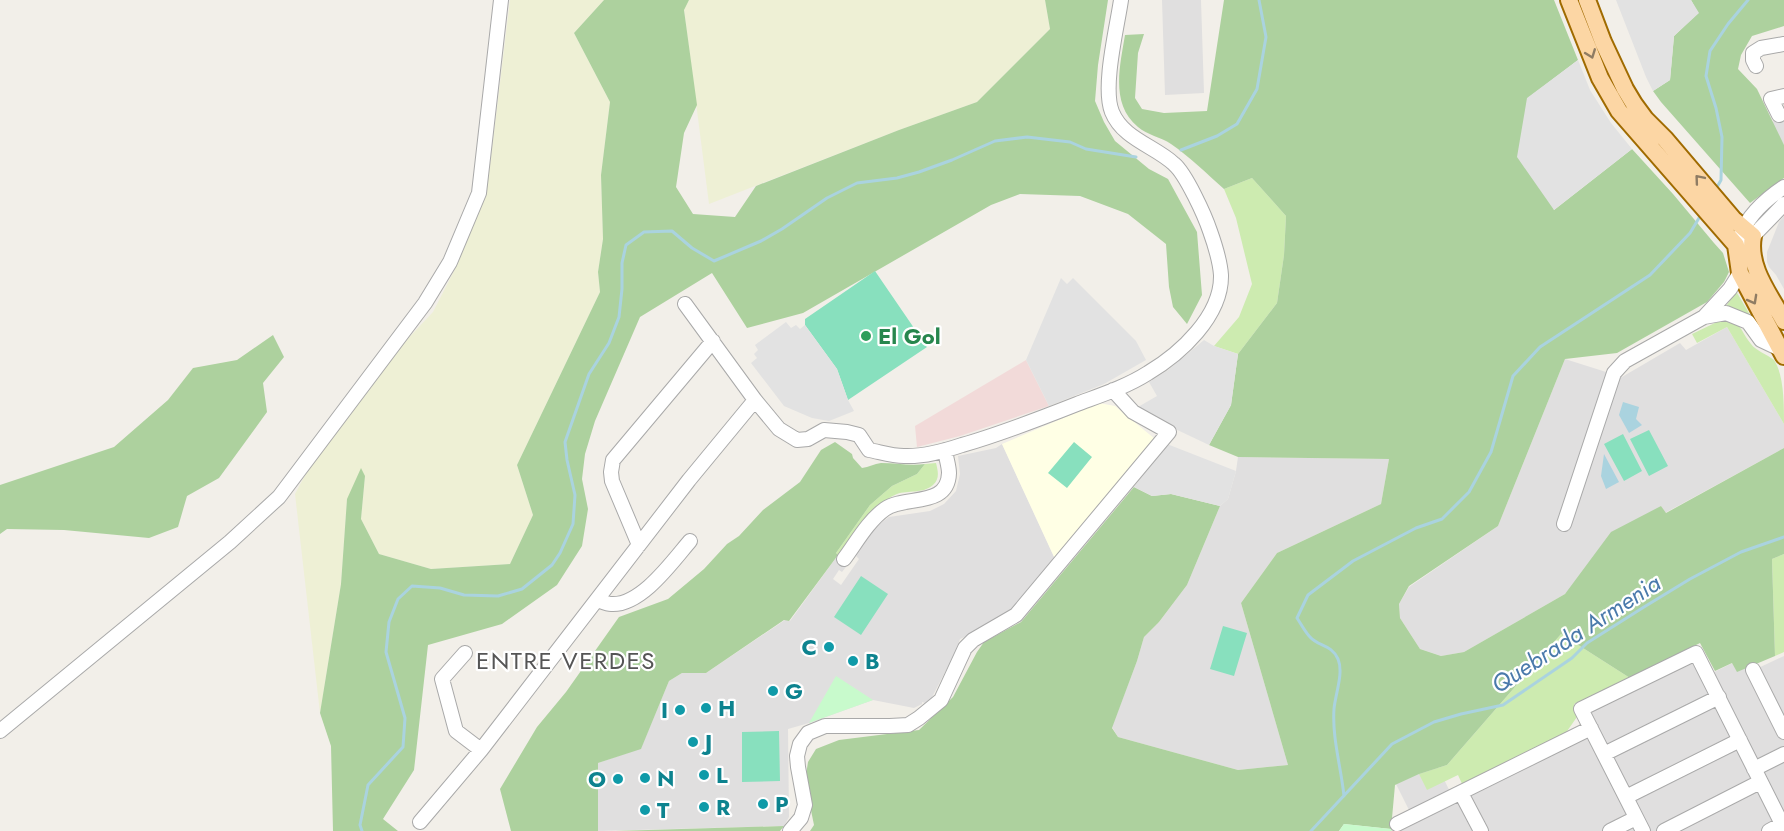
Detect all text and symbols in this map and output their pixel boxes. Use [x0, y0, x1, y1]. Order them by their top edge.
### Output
one-way arrow [1584, 48, 1597, 59]
one-way arrow [1695, 175, 1706, 186]
one-way arrow [1746, 293, 1757, 304]
place label: El Gol [878, 320, 941, 352]
marker: El Gol [859, 329, 873, 343]
water label: Quebrada Armenia [1484, 566, 1667, 702]
place label: C [802, 631, 817, 663]
marker: C [822, 640, 836, 654]
district label: ENTRE VERDES [476, 643, 656, 678]
place label: B [865, 645, 880, 677]
marker: B [846, 654, 860, 668]
place label: G [785, 675, 803, 707]
marker: G [766, 684, 780, 698]
place label: H [718, 692, 735, 724]
place label: I [661, 694, 668, 726]
marker: H [699, 701, 713, 715]
marker: I [673, 703, 687, 717]
place label: J [701, 726, 712, 758]
marker: J [686, 735, 700, 749]
place label: L [716, 759, 728, 791]
place label: N [657, 762, 674, 794]
place label: O [588, 763, 606, 795]
marker: L [697, 768, 711, 782]
marker: N [638, 771, 652, 785]
marker: O [611, 772, 625, 786]
place label: P [775, 788, 789, 820]
place label: R [716, 791, 731, 823]
place label: T [657, 794, 670, 826]
marker: P [756, 797, 770, 811]
marker: R [697, 800, 711, 814]
marker: T [638, 803, 652, 817]

